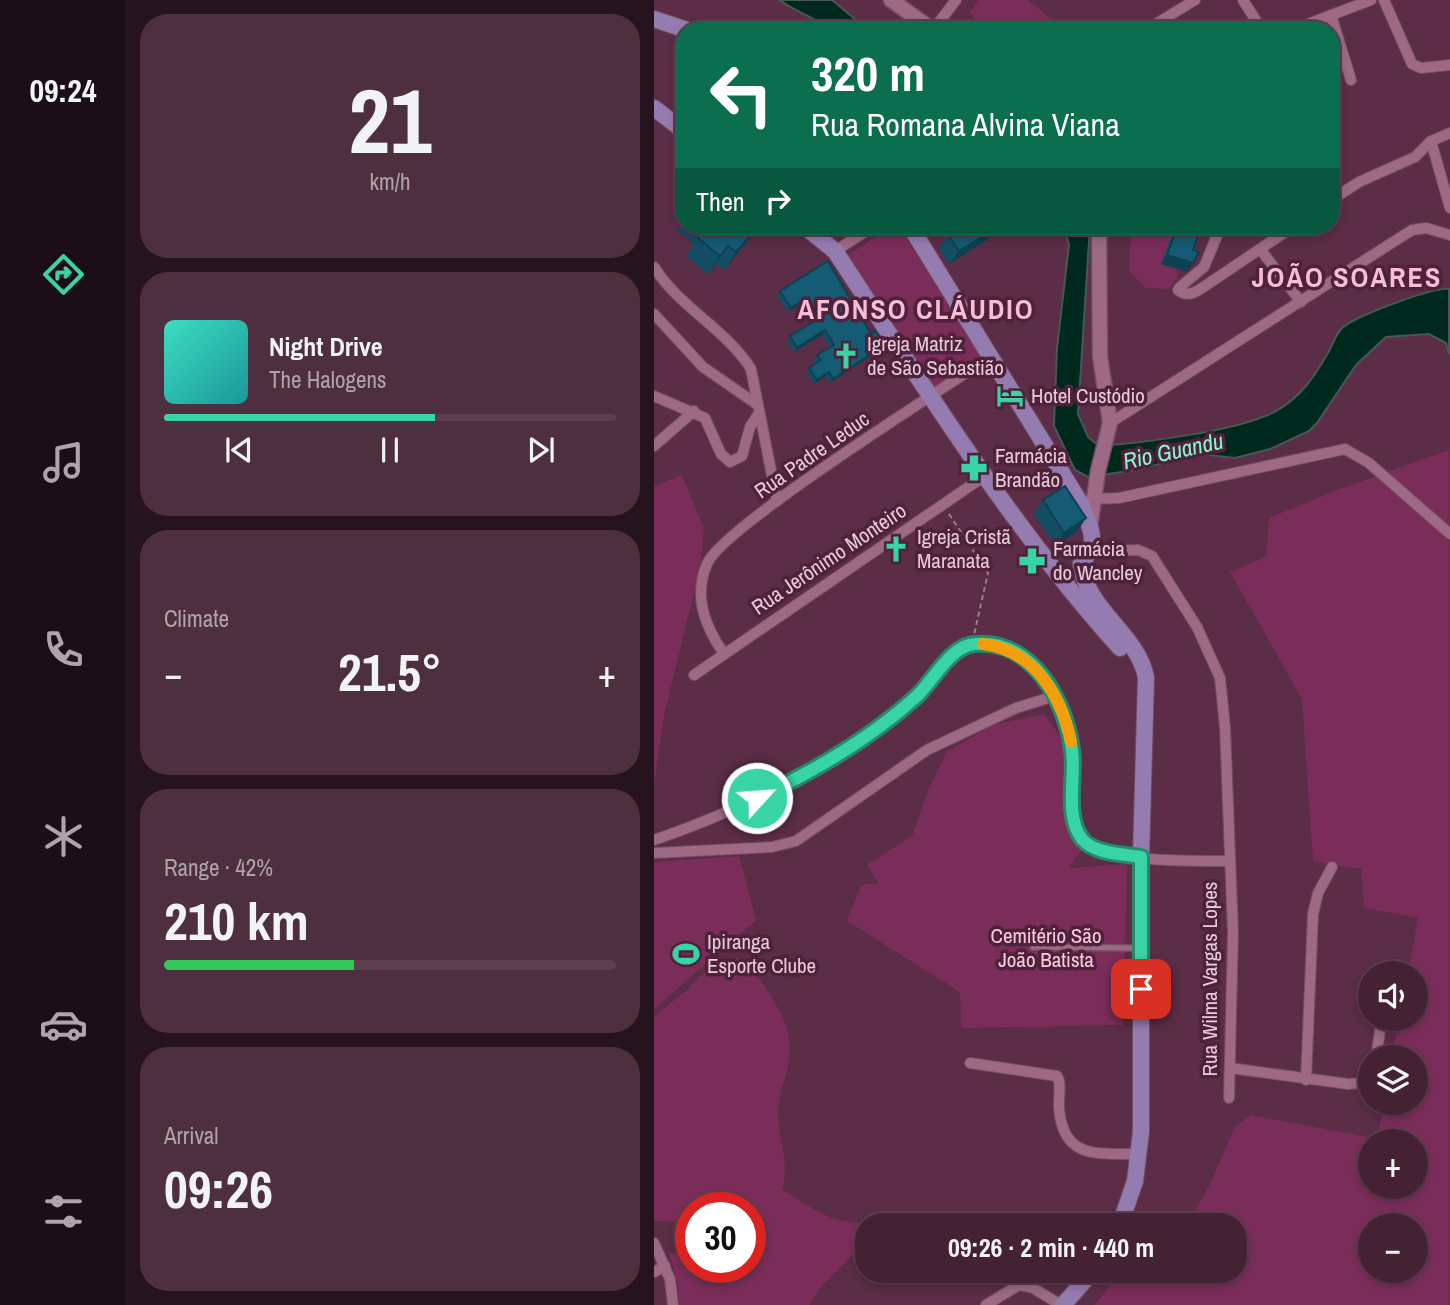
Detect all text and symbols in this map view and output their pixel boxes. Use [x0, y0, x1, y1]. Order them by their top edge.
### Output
text: 320 m [811, 40, 925, 106]
icon: left [696, 49, 787, 140]
text: 21 [349, 59, 432, 181]
text: 09:24 [29, 69, 97, 112]
text: Rua Romana Alvina Viana [811, 103, 1120, 146]
text: km/h [370, 166, 410, 197]
icon: right [759, 182, 797, 220]
text: Then [696, 184, 745, 219]
icon: directions [39, 250, 88, 299]
district label: JOÃO SOARES [1252, 258, 1442, 296]
district label: AFONSO CLÁUDIO [797, 290, 1035, 328]
text: Night Drive [269, 329, 383, 364]
place label: Igreja Matriz de São Sebastião [867, 329, 1004, 382]
church icon: Igreja Matriz de São Sebastião [831, 341, 861, 371]
text: The Halogens [269, 364, 386, 395]
hotel icon: Hotel Custódio [995, 381, 1025, 411]
place label: Hotel Custódio [1031, 381, 1145, 410]
street label: Rua Padre Leduc [749, 404, 875, 505]
water label: Rio Guandu [1120, 425, 1226, 476]
icon: previous [220, 431, 258, 469]
icon: pause [371, 431, 409, 469]
icon: next [522, 431, 560, 469]
icon: music [39, 438, 88, 487]
place label: Farmácia Brandão [995, 441, 1067, 494]
pharmacy icon: Farmácia Brandão [959, 453, 989, 483]
street label: Rua Jerônimo Monteiro [746, 496, 912, 621]
place label: Igreja Cristã Maranata [917, 522, 1011, 575]
church icon: Igreja Cristã Maranata [881, 534, 911, 564]
place label: Farmácia do Wancley [1053, 534, 1143, 587]
pharmacy icon: Farmácia do Wancley [1017, 546, 1047, 576]
text: Climate [164, 603, 229, 634]
icon: phone [39, 625, 88, 674]
text: 21.5° [338, 637, 442, 707]
text: − [164, 648, 182, 699]
text: + [598, 648, 616, 699]
position arrow [720, 761, 794, 835]
icon: climate [39, 812, 88, 861]
text: Range · 42% [164, 852, 273, 883]
street label: Rua Wilma Vargas Lopes [1195, 882, 1224, 1076]
text: 210 km [164, 886, 309, 956]
park label: Cemitério São João Batista [990, 921, 1102, 974]
place label: Ipiranga Esporte Clube [707, 927, 816, 980]
sports icon: Ipiranga Esporte Clube [671, 939, 701, 969]
pin [1111, 959, 1171, 1019]
map controls [1358, 961, 1428, 1283]
button: sound [1358, 961, 1428, 1031]
icon: arrive [1122, 970, 1160, 1008]
icon: car [39, 1000, 88, 1049]
button: layers [1358, 1045, 1428, 1115]
text: Arrival [164, 1120, 219, 1151]
button: + [1358, 1129, 1428, 1199]
text: 09:26 [164, 1154, 273, 1224]
icon: filters [39, 1187, 88, 1236]
speed limit sign: 30 [675, 1192, 766, 1283]
button: − [1358, 1213, 1428, 1283]
text: 09:26 · 2 min · 440 m [948, 1230, 1154, 1265]

